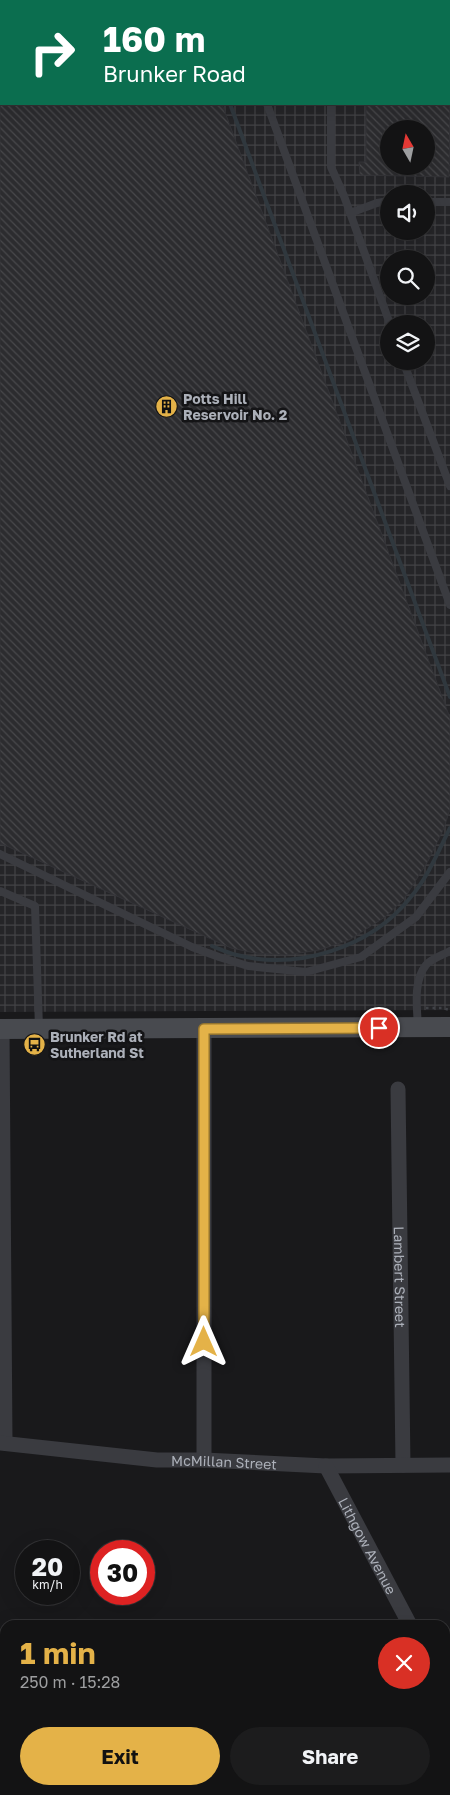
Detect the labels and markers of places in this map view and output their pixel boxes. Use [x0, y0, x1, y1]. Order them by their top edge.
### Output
place label: Potts Hill Reservoir No. 2 [183, 390, 288, 423]
building icon: Potts Hill Reservoir No. 2 [155, 394, 179, 418]
pin [358, 1007, 400, 1049]
place label: Brunker Rd at Sutherland St [50, 1028, 144, 1061]
bus stop icon: Brunker Rd at Sutherland St [22, 1032, 46, 1056]

